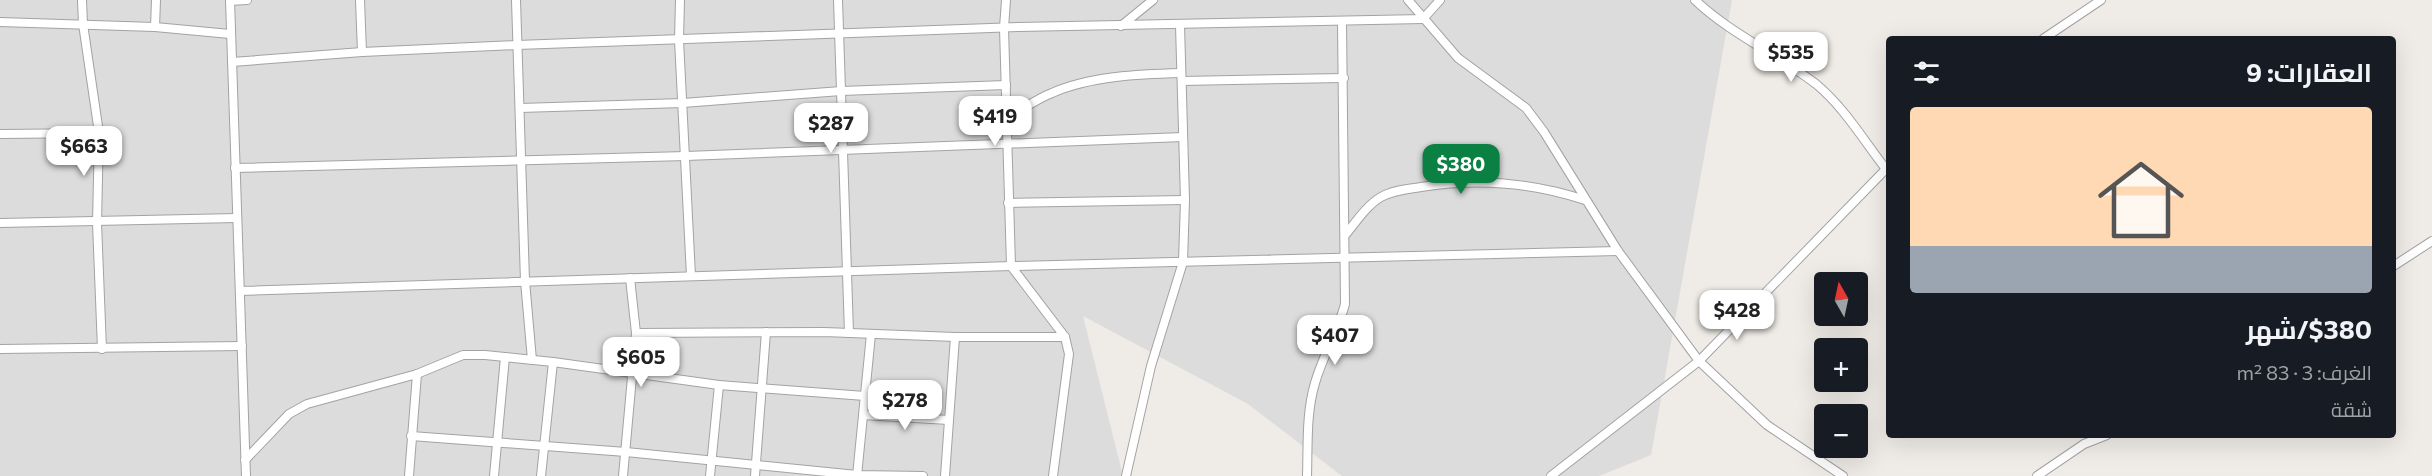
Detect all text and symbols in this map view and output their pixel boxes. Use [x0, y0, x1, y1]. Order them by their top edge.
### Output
pin: $535 [1755, 32, 1827, 83]
text: $535 [1768, 39, 1814, 63]
icon: filters [1910, 56, 1943, 89]
text: العقارات: 9 [2246, 56, 2372, 87]
pin: $419 [959, 96, 1031, 147]
pin: $287 [795, 103, 867, 154]
text: $419 [973, 103, 1017, 127]
text: $287 [808, 110, 854, 134]
pin: $663 [48, 126, 120, 177]
text: $663 [60, 133, 108, 157]
pin: $380 [1425, 144, 1497, 195]
icon: home [2087, 146, 2195, 254]
text: $380 [1437, 151, 1485, 175]
north arrow [1814, 272, 1868, 326]
map controls [1814, 272, 1868, 458]
pin: $428 [1701, 290, 1773, 341]
text: $428 [1713, 297, 1761, 321]
text: $380/شهر [2246, 313, 2372, 344]
pin: $407 [1299, 315, 1371, 366]
text: $407 [1311, 322, 1359, 346]
pin: $605 [605, 337, 677, 388]
button: + [1814, 338, 1868, 392]
text: $605 [617, 344, 665, 368]
text: الغرف: 3 · 83 m² [2237, 360, 2372, 384]
pin: $278 [869, 380, 941, 431]
text: $278 [882, 387, 928, 411]
text: شقة [2331, 397, 2372, 421]
button: − [1814, 404, 1868, 458]

